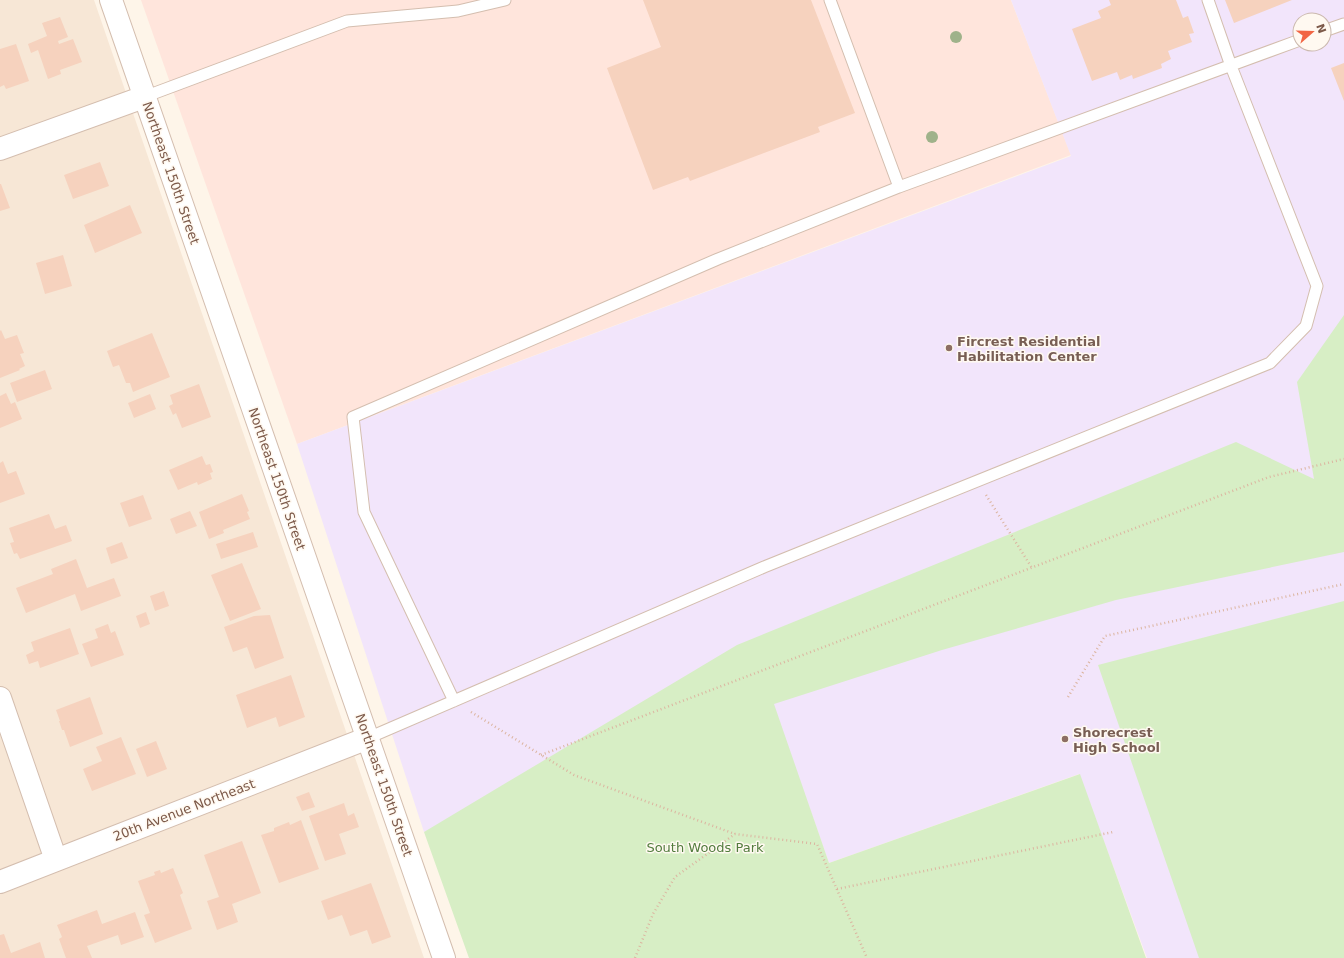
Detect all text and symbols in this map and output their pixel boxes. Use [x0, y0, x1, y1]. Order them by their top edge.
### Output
north arrow [1292, 12, 1332, 52]
text: N [1313, 22, 1329, 35]
street label: Northeast 150th Street [139, 100, 203, 246]
place label: Fircrest Residential Habilitation Center [957, 334, 1100, 364]
marker: Fircrest Residential Habilitation Center [944, 343, 954, 353]
street label: Northeast 150th Street [245, 406, 309, 552]
street label: Northeast 150th Street [352, 712, 416, 858]
place label: Shorecrest High School [1073, 725, 1160, 755]
marker: Shorecrest High School [1060, 734, 1070, 744]
street label: 20th Avenue Northeast [111, 776, 257, 844]
park label: South Woods Park [646, 840, 764, 855]

